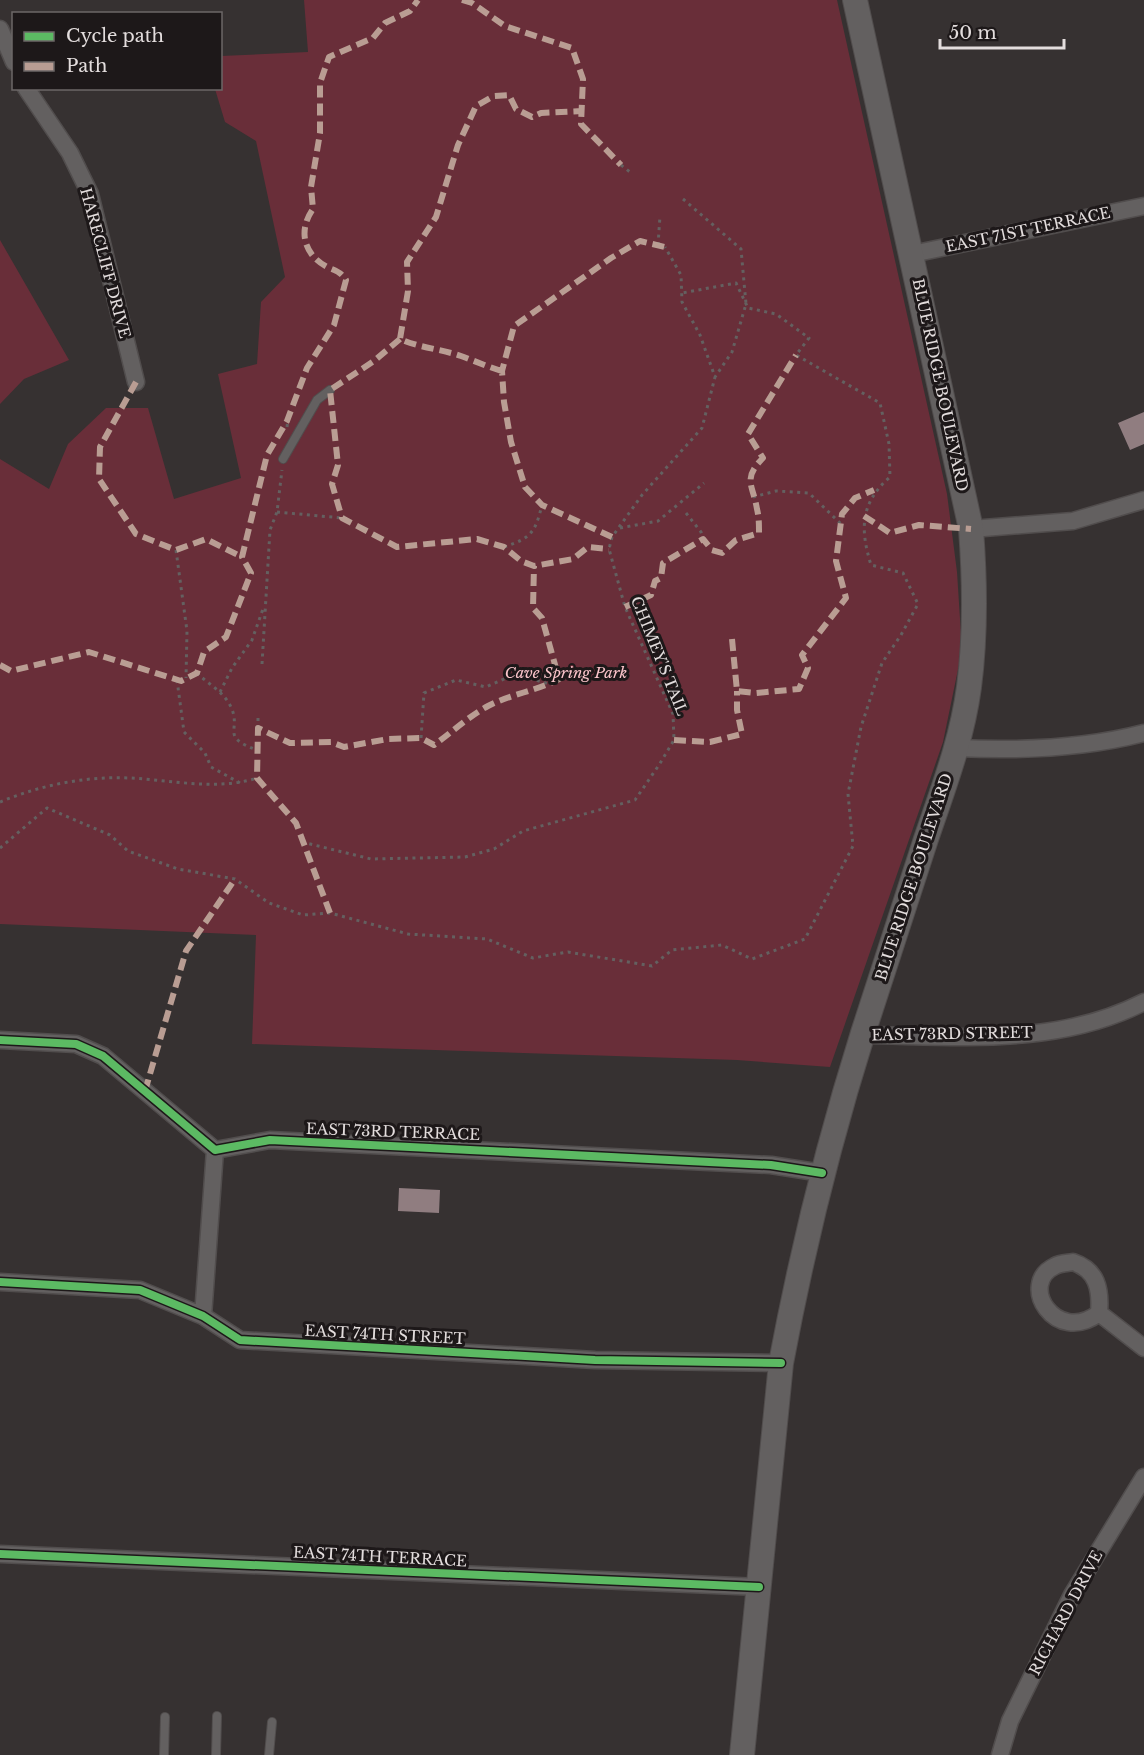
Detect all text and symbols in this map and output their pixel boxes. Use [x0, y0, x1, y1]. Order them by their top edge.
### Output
legend [12, 12, 222, 90]
scale bar [940, 12, 1064, 50]
text: 50 m [949, 22, 997, 44]
text: Cycle path [66, 25, 164, 47]
text: Path [66, 55, 107, 77]
street label: HARECLIFF DRIVE [76, 186, 135, 340]
street label: EAST 71ST TERRACE [944, 203, 1112, 256]
street label: BLUE RIDGE BOULEVARD [909, 277, 972, 493]
street label: CHIMEY'S TAIL [627, 593, 692, 718]
park label: Cave Spring Park [505, 663, 627, 682]
street label: BLUE RIDGE BOULEVARD [871, 771, 956, 983]
street label: EAST 73RD STREET [871, 1023, 1033, 1044]
street label: EAST 73RD TERRACE [306, 1119, 481, 1144]
street label: EAST 74TH STREET [304, 1321, 466, 1348]
street label: EAST 74TH TERRACE [293, 1542, 468, 1571]
street label: RICHARD DRIVE [1025, 1547, 1107, 1678]

